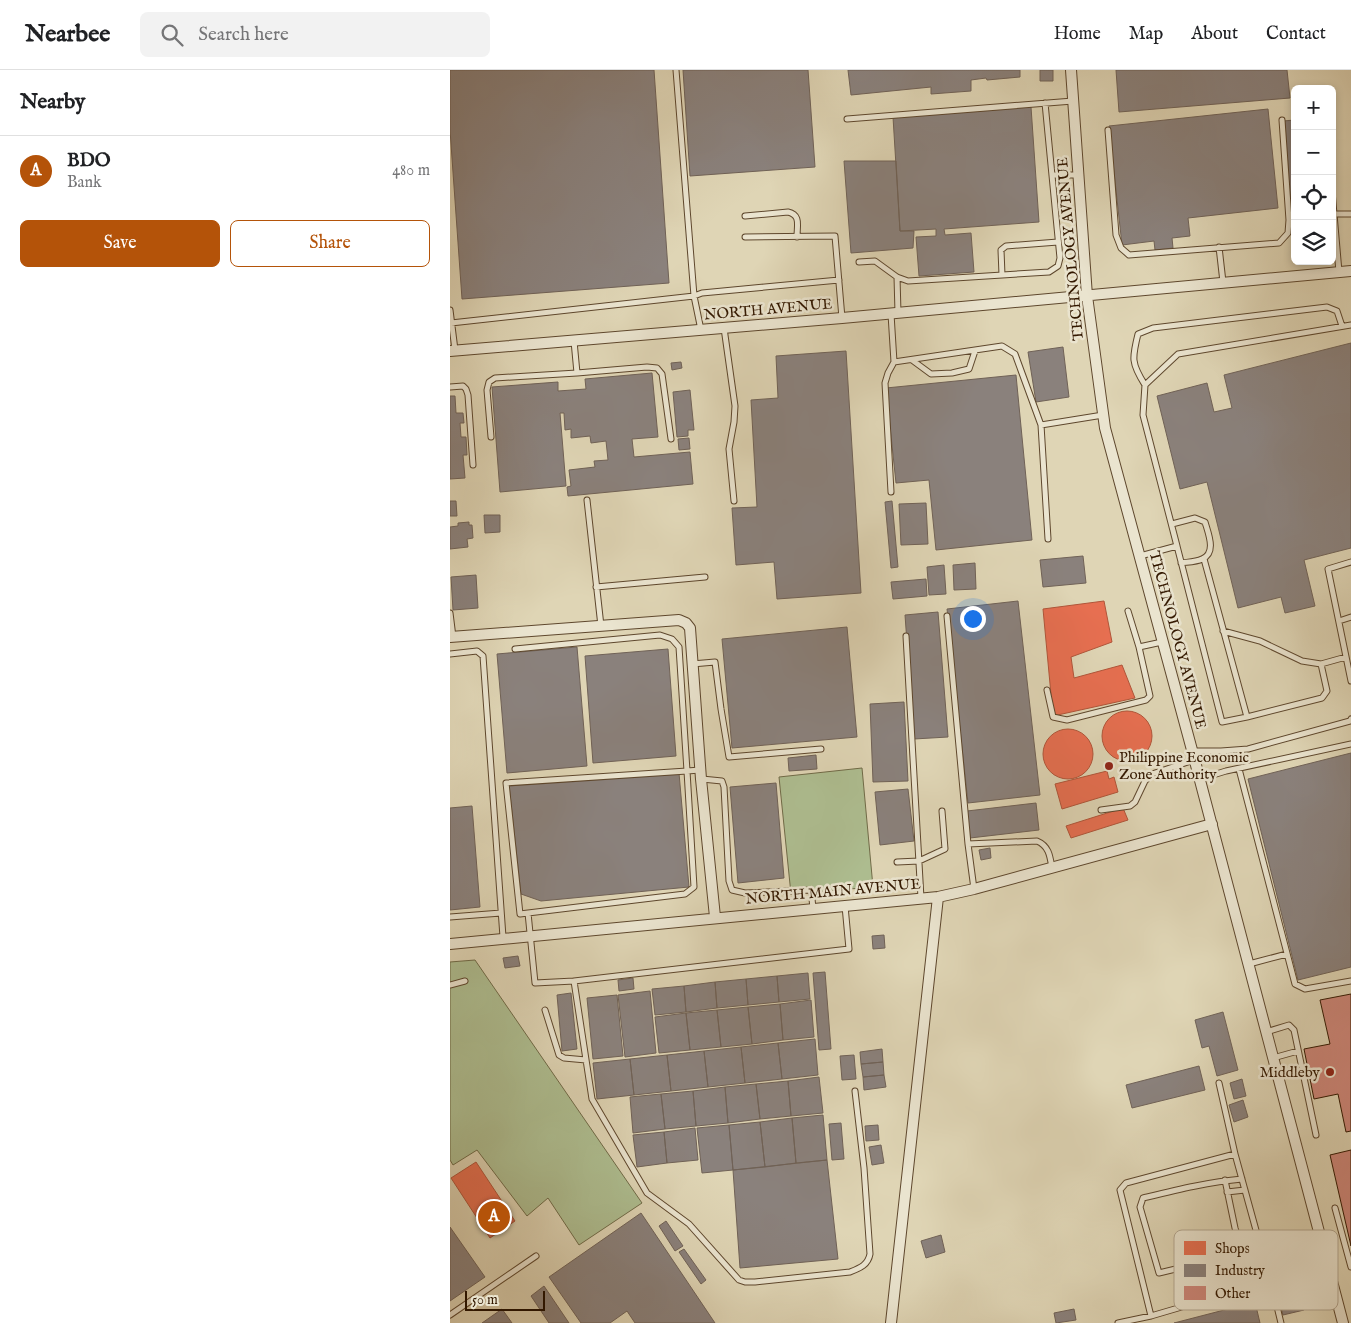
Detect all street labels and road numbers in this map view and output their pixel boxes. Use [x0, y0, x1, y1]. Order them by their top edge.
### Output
street label: TECHNOLOGY AVENUE [1053, 157, 1088, 341]
street label: NORTH AVENUE [703, 294, 833, 325]
street label: TECHNOLOGY AVENUE [1145, 549, 1210, 731]
street label: NORTH MAIN AVENUE [745, 874, 922, 909]

